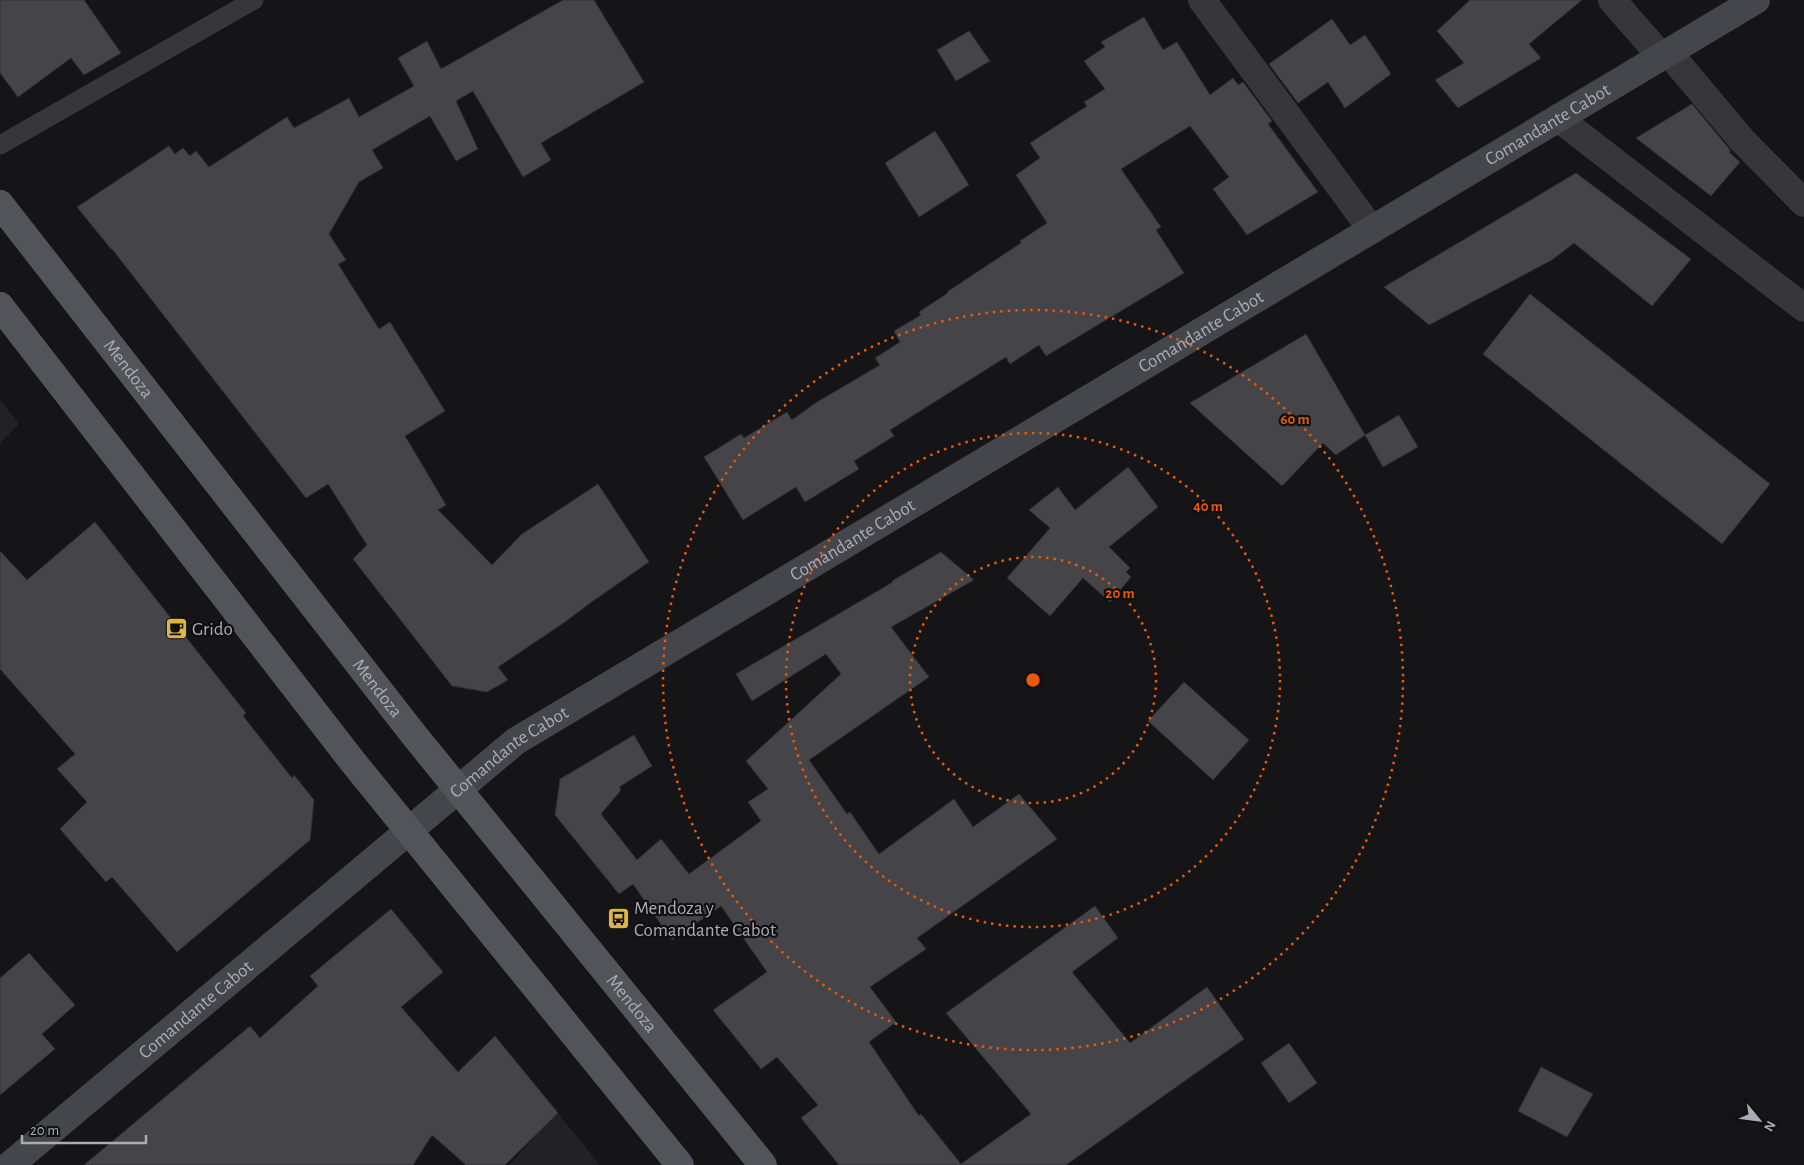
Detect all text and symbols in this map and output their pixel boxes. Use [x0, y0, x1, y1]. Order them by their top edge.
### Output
street label: Comandante Cabot [1482, 80, 1614, 169]
street label: Comandante Cabot [1135, 287, 1267, 376]
street label: Mendoza [100, 336, 157, 402]
text: 60 m [1280, 412, 1310, 427]
street label: Comandante Cabot [787, 495, 918, 585]
text: 40 m [1193, 499, 1223, 514]
text: 20 m [1105, 586, 1135, 601]
cafe icon: Grido [164, 617, 188, 641]
place label: Grido [192, 620, 233, 639]
street label: Mendoza [349, 655, 406, 721]
centre of rings [1024, 671, 1042, 689]
street label: Comandante Cabot [446, 703, 571, 802]
place label: Mendoza y Comandante Cabot [634, 899, 776, 940]
bus stop icon: Mendoza y Comandante Cabot [606, 907, 630, 931]
street label: Comandante Cabot [135, 957, 256, 1062]
street label: Mendoza [603, 971, 661, 1036]
north arrow [1734, 1095, 1784, 1145]
scale bar [22, 1112, 146, 1144]
text: N [1761, 1118, 1778, 1133]
text: 20 m [30, 1123, 59, 1138]

